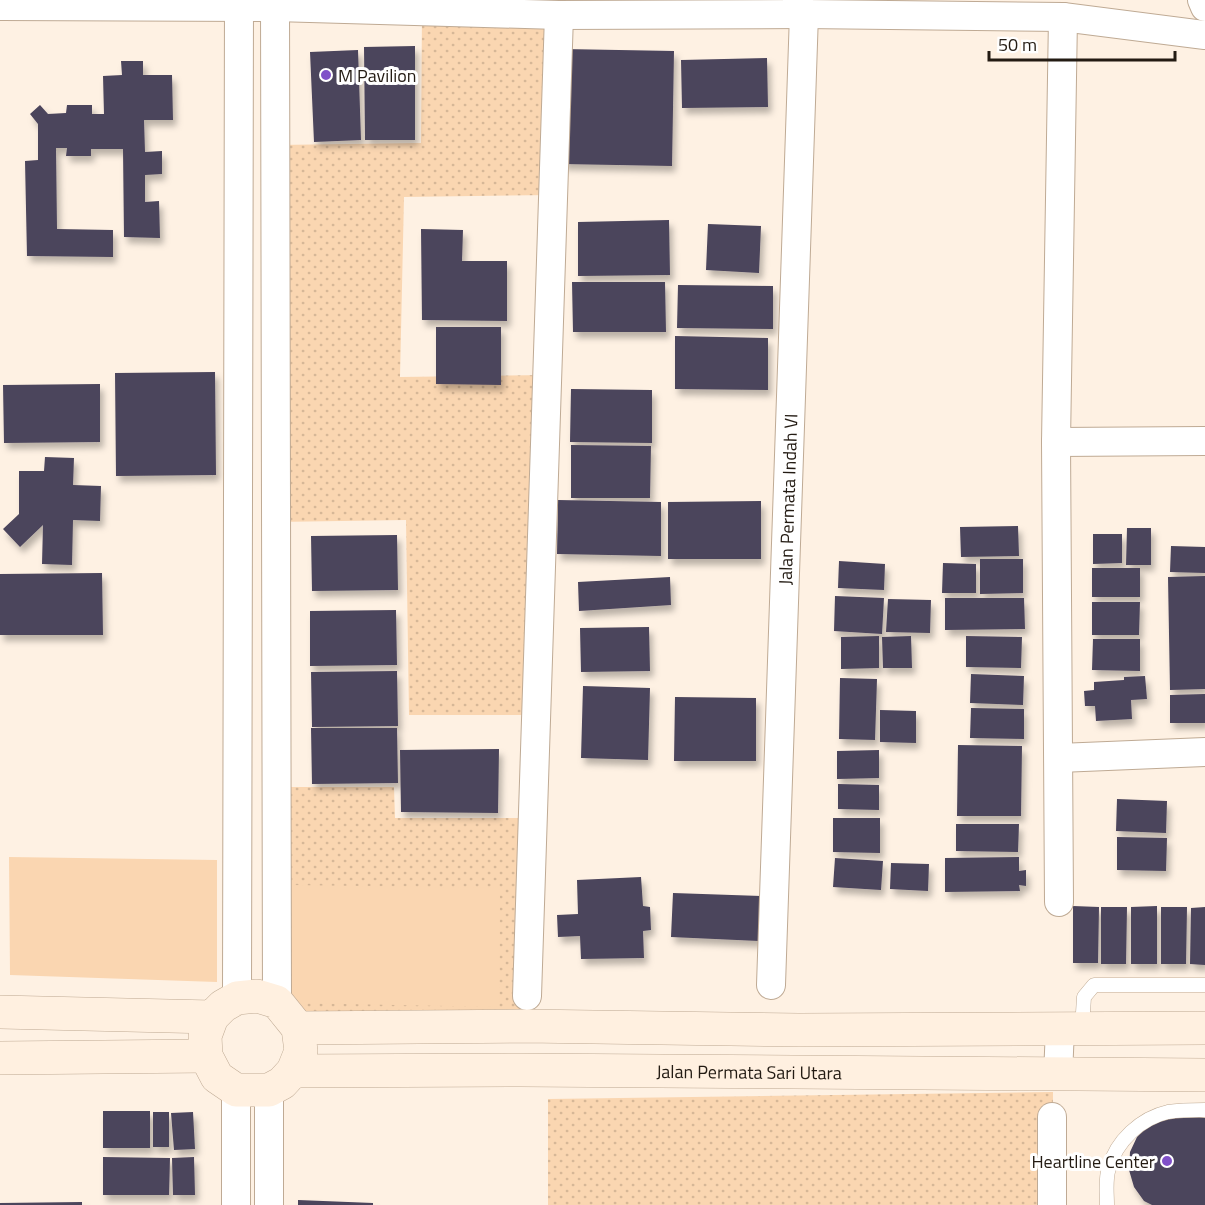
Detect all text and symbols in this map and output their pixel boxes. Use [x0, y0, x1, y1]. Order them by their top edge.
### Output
scale bar [989, 24, 1175, 62]
text: 50 m [998, 31, 1037, 58]
place label: M Pavilion [338, 62, 416, 89]
marker: M Pavilion [319, 68, 333, 82]
street label: Jalan Permata Indah VI [771, 413, 804, 586]
street label: Jalan Permata Sari Utara [656, 1057, 842, 1086]
place label: Heartline Center [1032, 1148, 1155, 1175]
marker: Heartline Center [1160, 1154, 1174, 1168]

